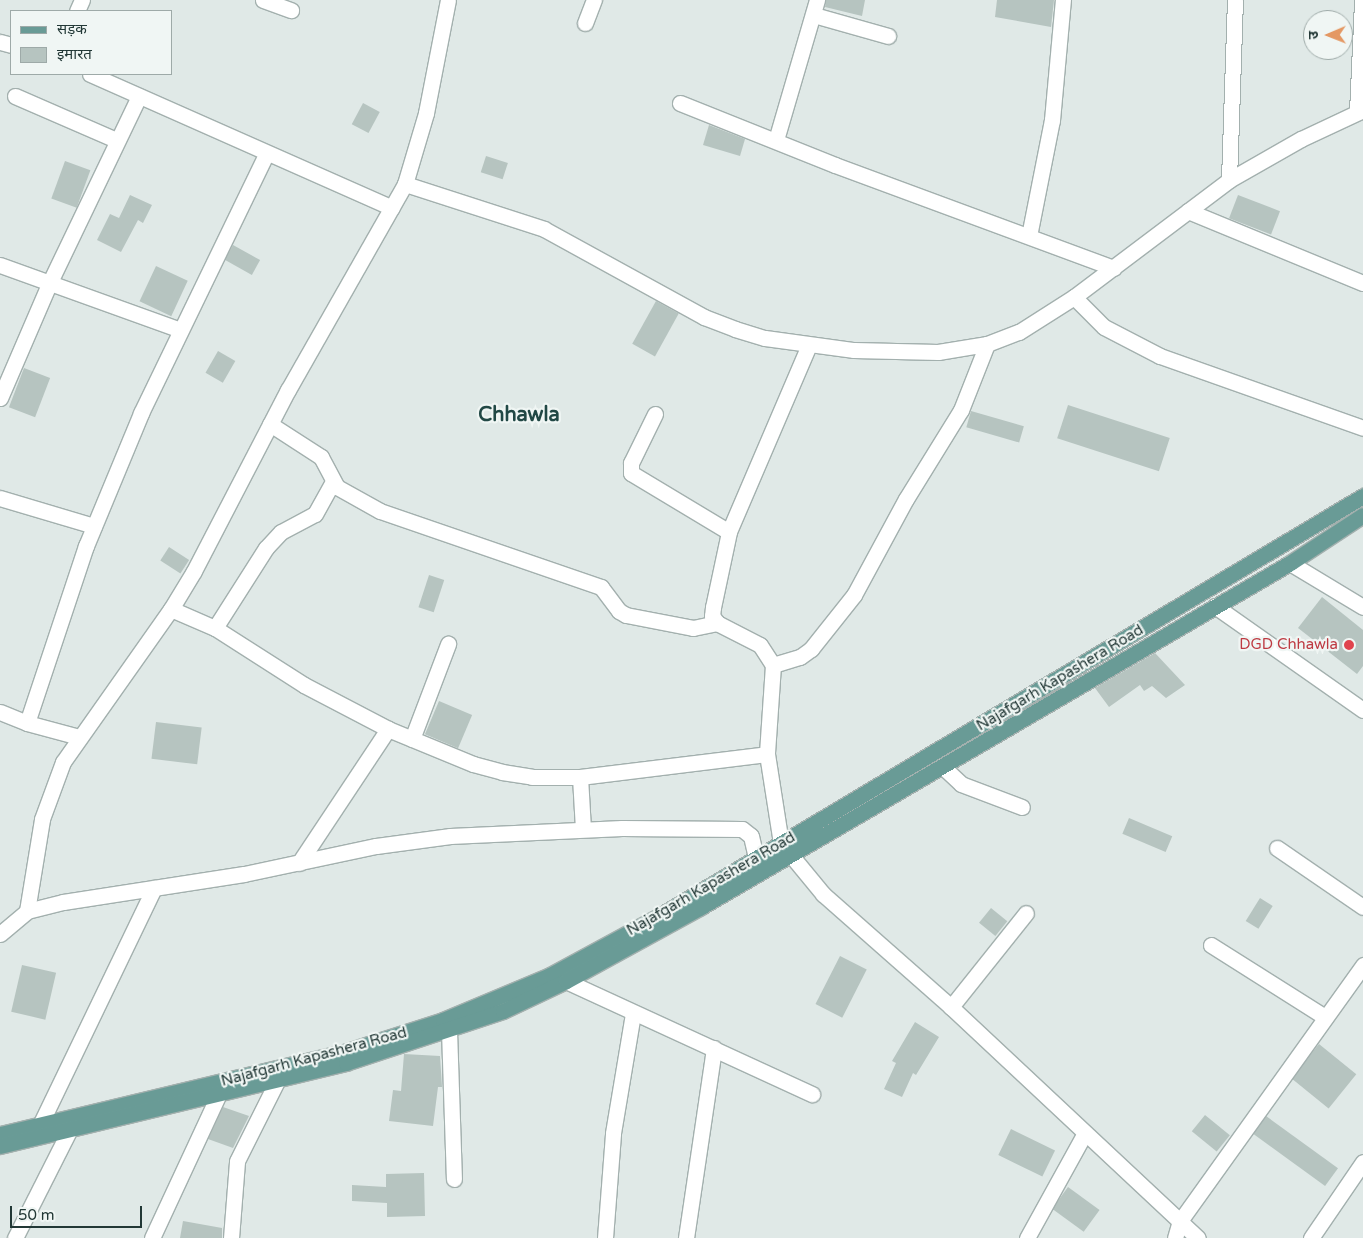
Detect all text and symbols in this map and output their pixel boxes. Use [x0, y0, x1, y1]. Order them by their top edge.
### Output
legend [10, 10, 172, 75]
north arrow [1303, 10, 1353, 60]
text: सड़क [57, 20, 87, 38]
text: उ [1305, 31, 1322, 40]
text: इमारत [57, 45, 92, 63]
district label: Chhawla [478, 403, 560, 427]
street label: Najafgarh Kapashera Road [973, 621, 1147, 735]
place label: DGD Chhawla [1239, 636, 1338, 654]
marker: DGD Chhawla [1342, 638, 1356, 652]
street label: Najafgarh Kapashera Road [624, 828, 798, 940]
street label: Najafgarh Kapashera Road [219, 1024, 409, 1090]
scale bar [12, 1196, 145, 1228]
text: 50 m [18, 1206, 55, 1224]

